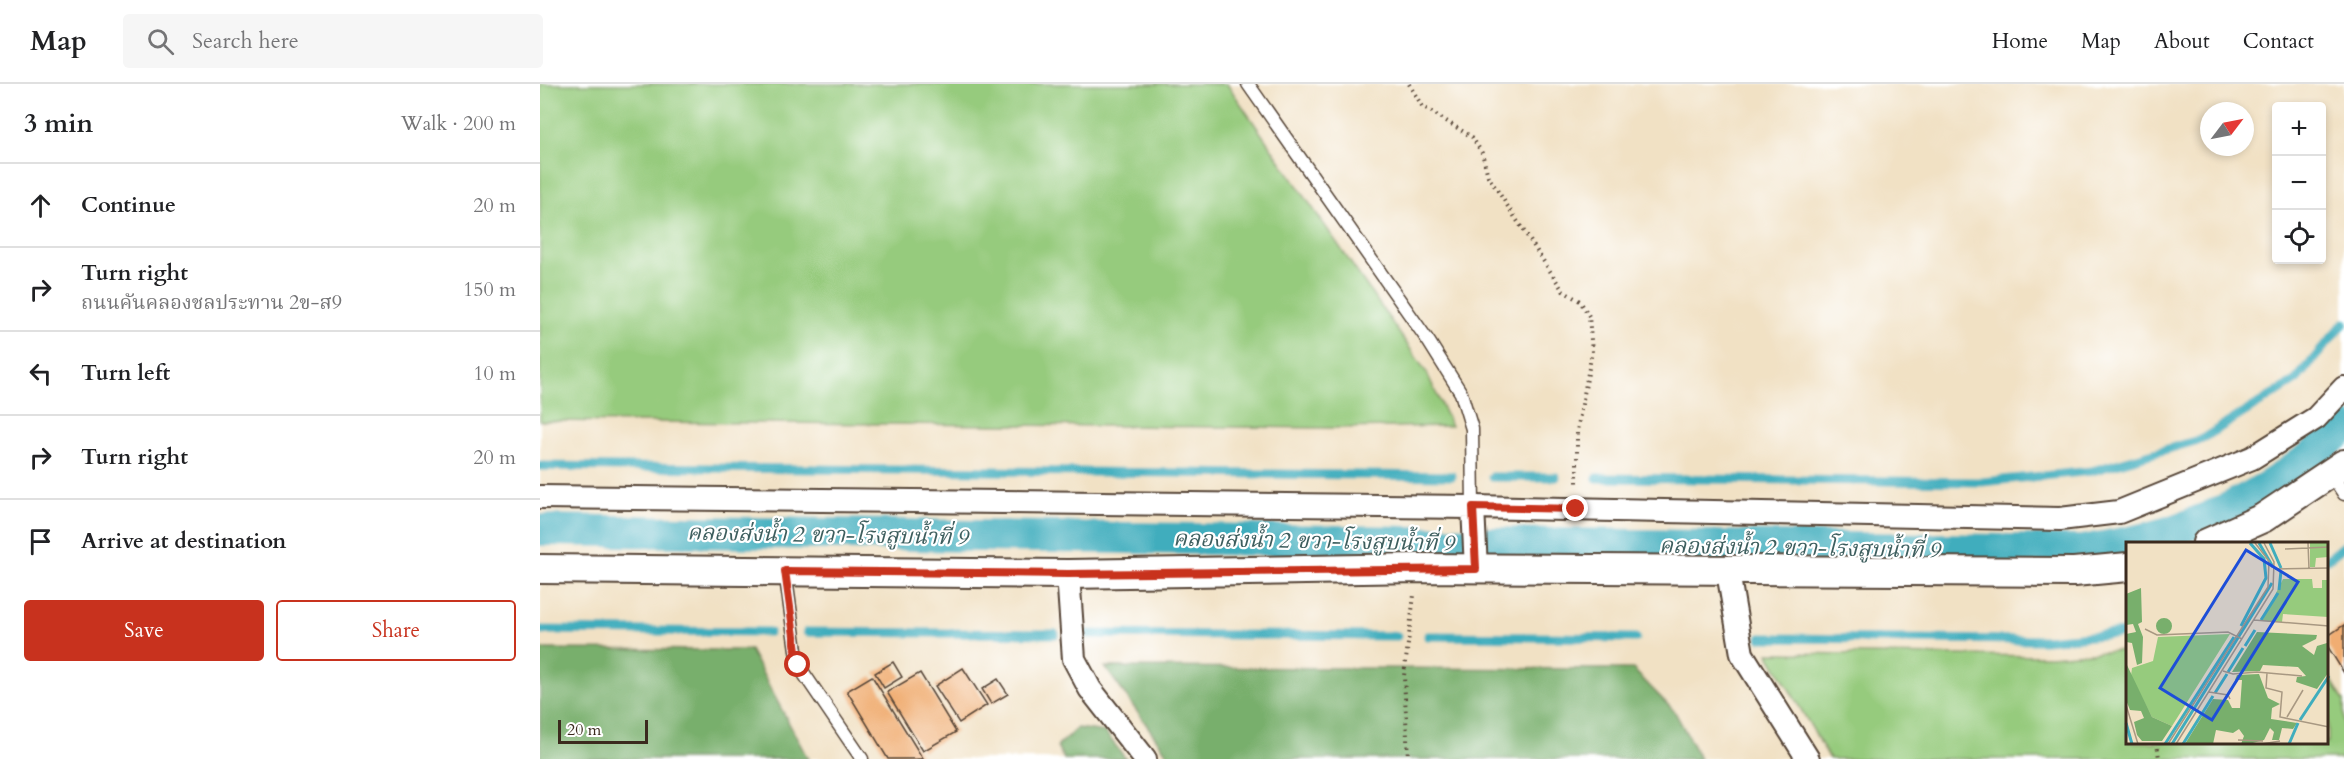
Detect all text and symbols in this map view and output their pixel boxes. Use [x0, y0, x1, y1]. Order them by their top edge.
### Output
search box [123, 14, 543, 68]
text: Map [30, 22, 87, 60]
icon: search [144, 25, 177, 58]
text: Search here [192, 26, 299, 56]
text: Home [1992, 27, 2048, 56]
text: Map [2081, 27, 2121, 56]
text: About [2154, 27, 2210, 56]
text: Contact [2243, 27, 2314, 56]
north arrow [2200, 102, 2254, 156]
map controls [2272, 102, 2326, 264]
button: + [2272, 102, 2326, 156]
text: 3 min [24, 106, 93, 141]
text: Walk · 200 m [401, 110, 516, 137]
button: − [2272, 156, 2326, 210]
icon: ahead [24, 189, 57, 222]
text: Continue [81, 190, 176, 220]
text: 20 m [473, 192, 516, 219]
button: locate [2272, 210, 2326, 264]
text: Turn right [81, 258, 188, 288]
icon: right [24, 273, 57, 306]
text: 150 m [463, 276, 516, 303]
text: ถนนคันคลองชลประทาน 2ข-ส9 [81, 289, 342, 316]
icon: left [24, 357, 57, 390]
text: Turn left [81, 358, 170, 388]
text: 10 m [473, 360, 516, 387]
icon: right [24, 441, 57, 474]
text: Turn right [81, 442, 188, 472]
text: 20 m [473, 444, 516, 471]
route end [1562, 495, 1588, 521]
water label: คลองส่งน้ำ 2 ขวา-โรงสูบน้ำที่ 9 [687, 516, 970, 552]
water label: คลองส่งน้ำ 2 ขวา-โรงสูบน้ำที่ 9 [1173, 522, 1456, 558]
icon: arrive [24, 525, 57, 558]
text: Arrive at destination [81, 526, 286, 556]
water label: คลองส่งน้ำ 2 ขวา-โรงสูบน้ำที่ 9 [1659, 529, 1942, 565]
inset map [2126, 542, 2329, 744]
button: Save [24, 600, 264, 661]
button: Share [276, 600, 516, 661]
route start [784, 651, 810, 677]
scale bar [558, 717, 648, 744]
text: 20 m [567, 719, 601, 741]

